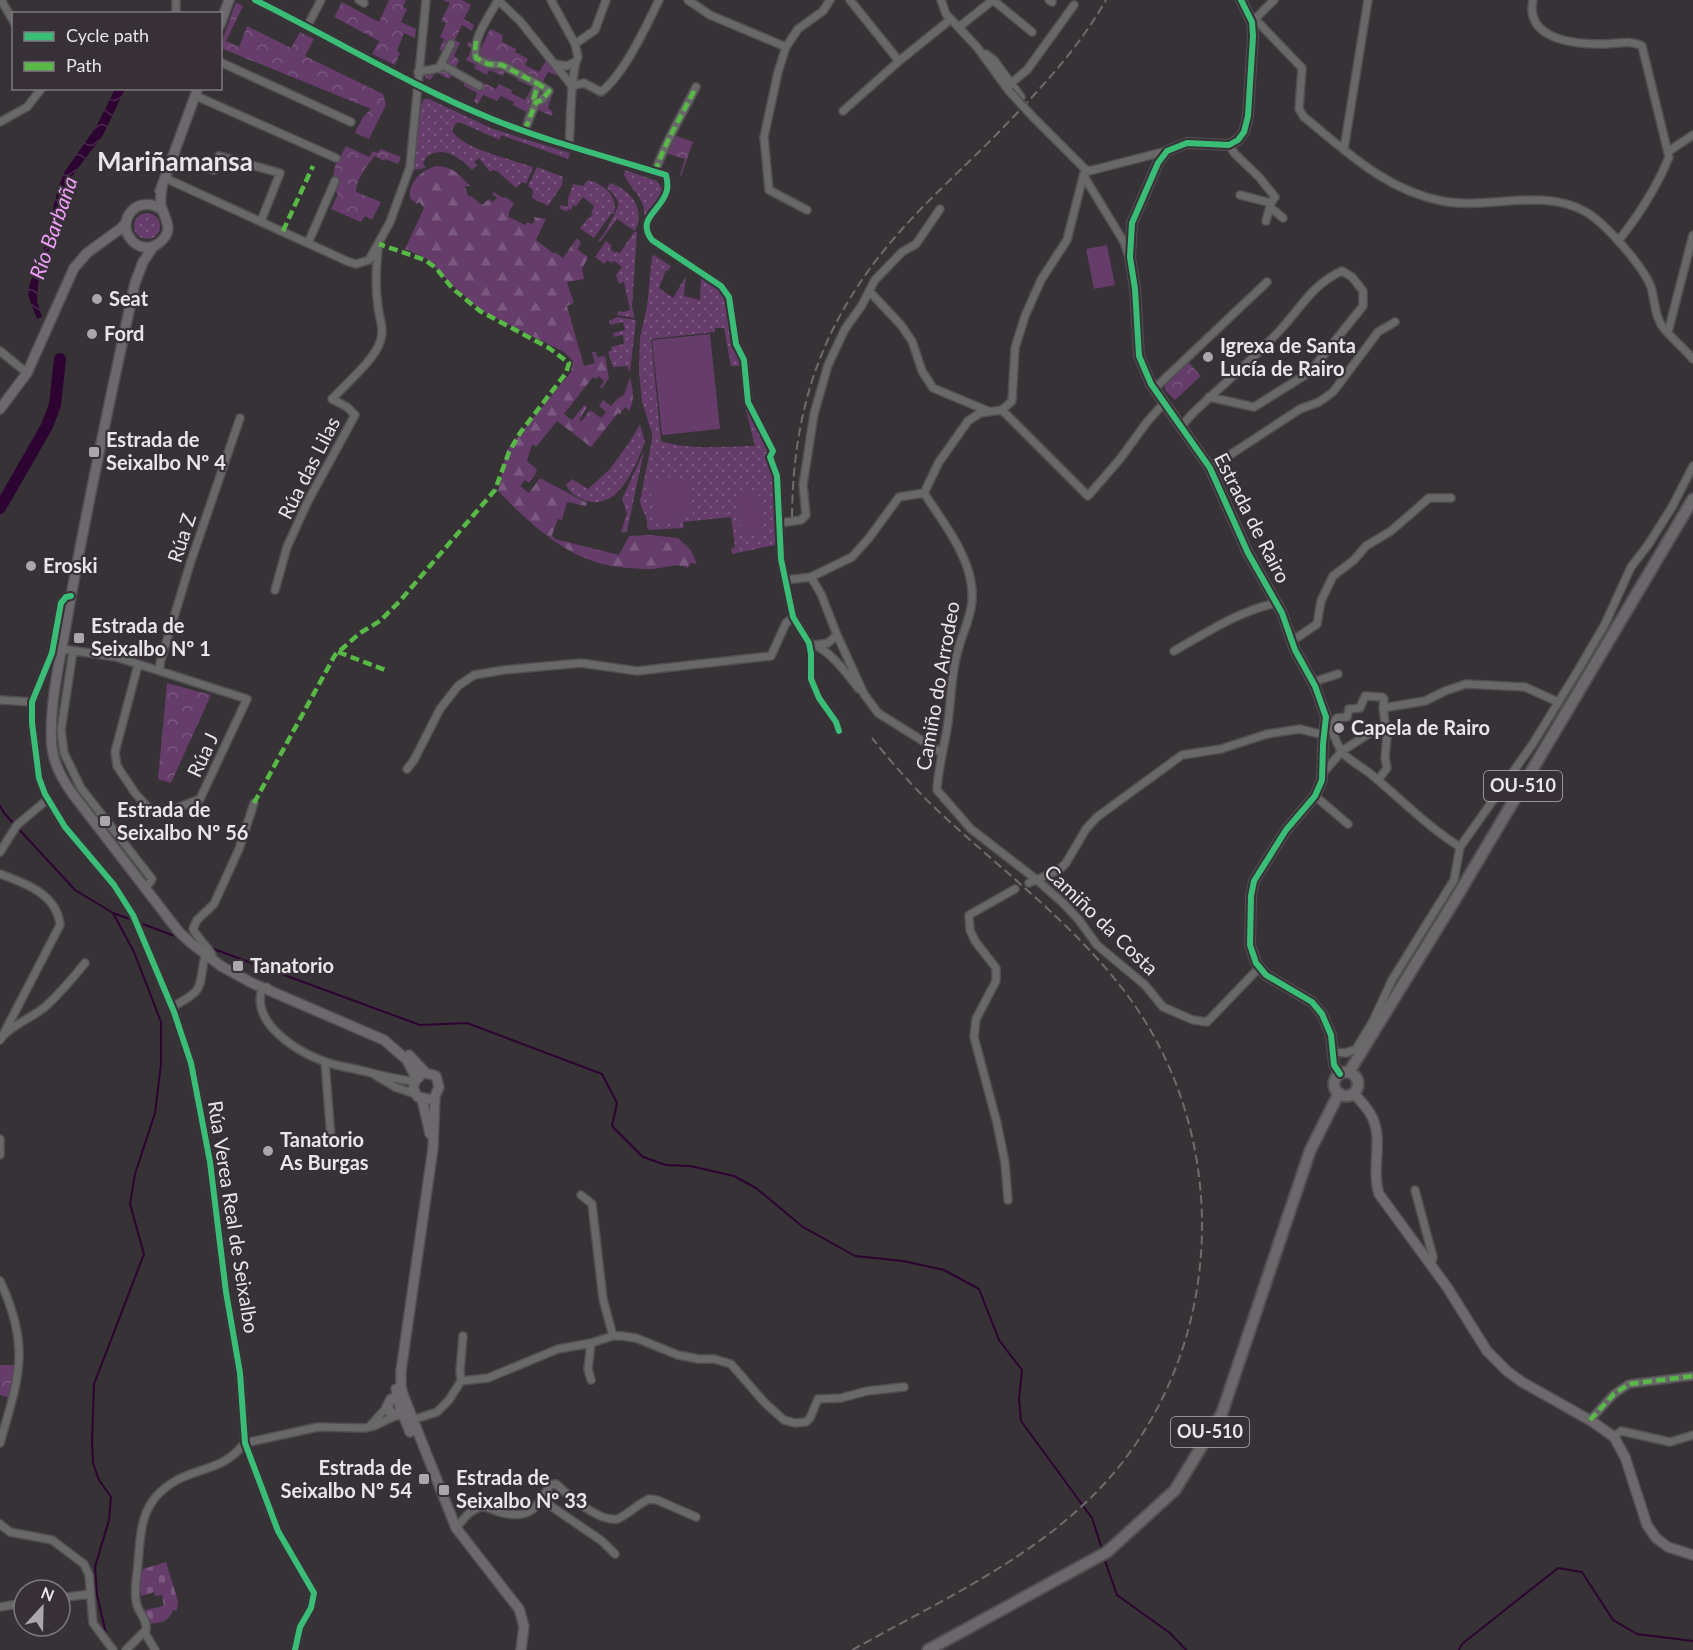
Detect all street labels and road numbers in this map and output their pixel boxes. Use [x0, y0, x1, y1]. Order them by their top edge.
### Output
street label: Rúa das Lilas [272, 412, 344, 523]
street label: Estrada de Rairo [1210, 449, 1296, 587]
street label: Rúa Z [162, 510, 200, 565]
street label: Camiño do Arrodeo [910, 599, 964, 772]
street label: Rúa J [181, 729, 223, 781]
road number: OU-510 [1484, 771, 1562, 801]
street label: Camiño da Costa [1040, 859, 1164, 980]
street label: Rúa Verea Real de Seixalbo [204, 1099, 264, 1335]
road number: OU-510 [1171, 1417, 1249, 1447]

